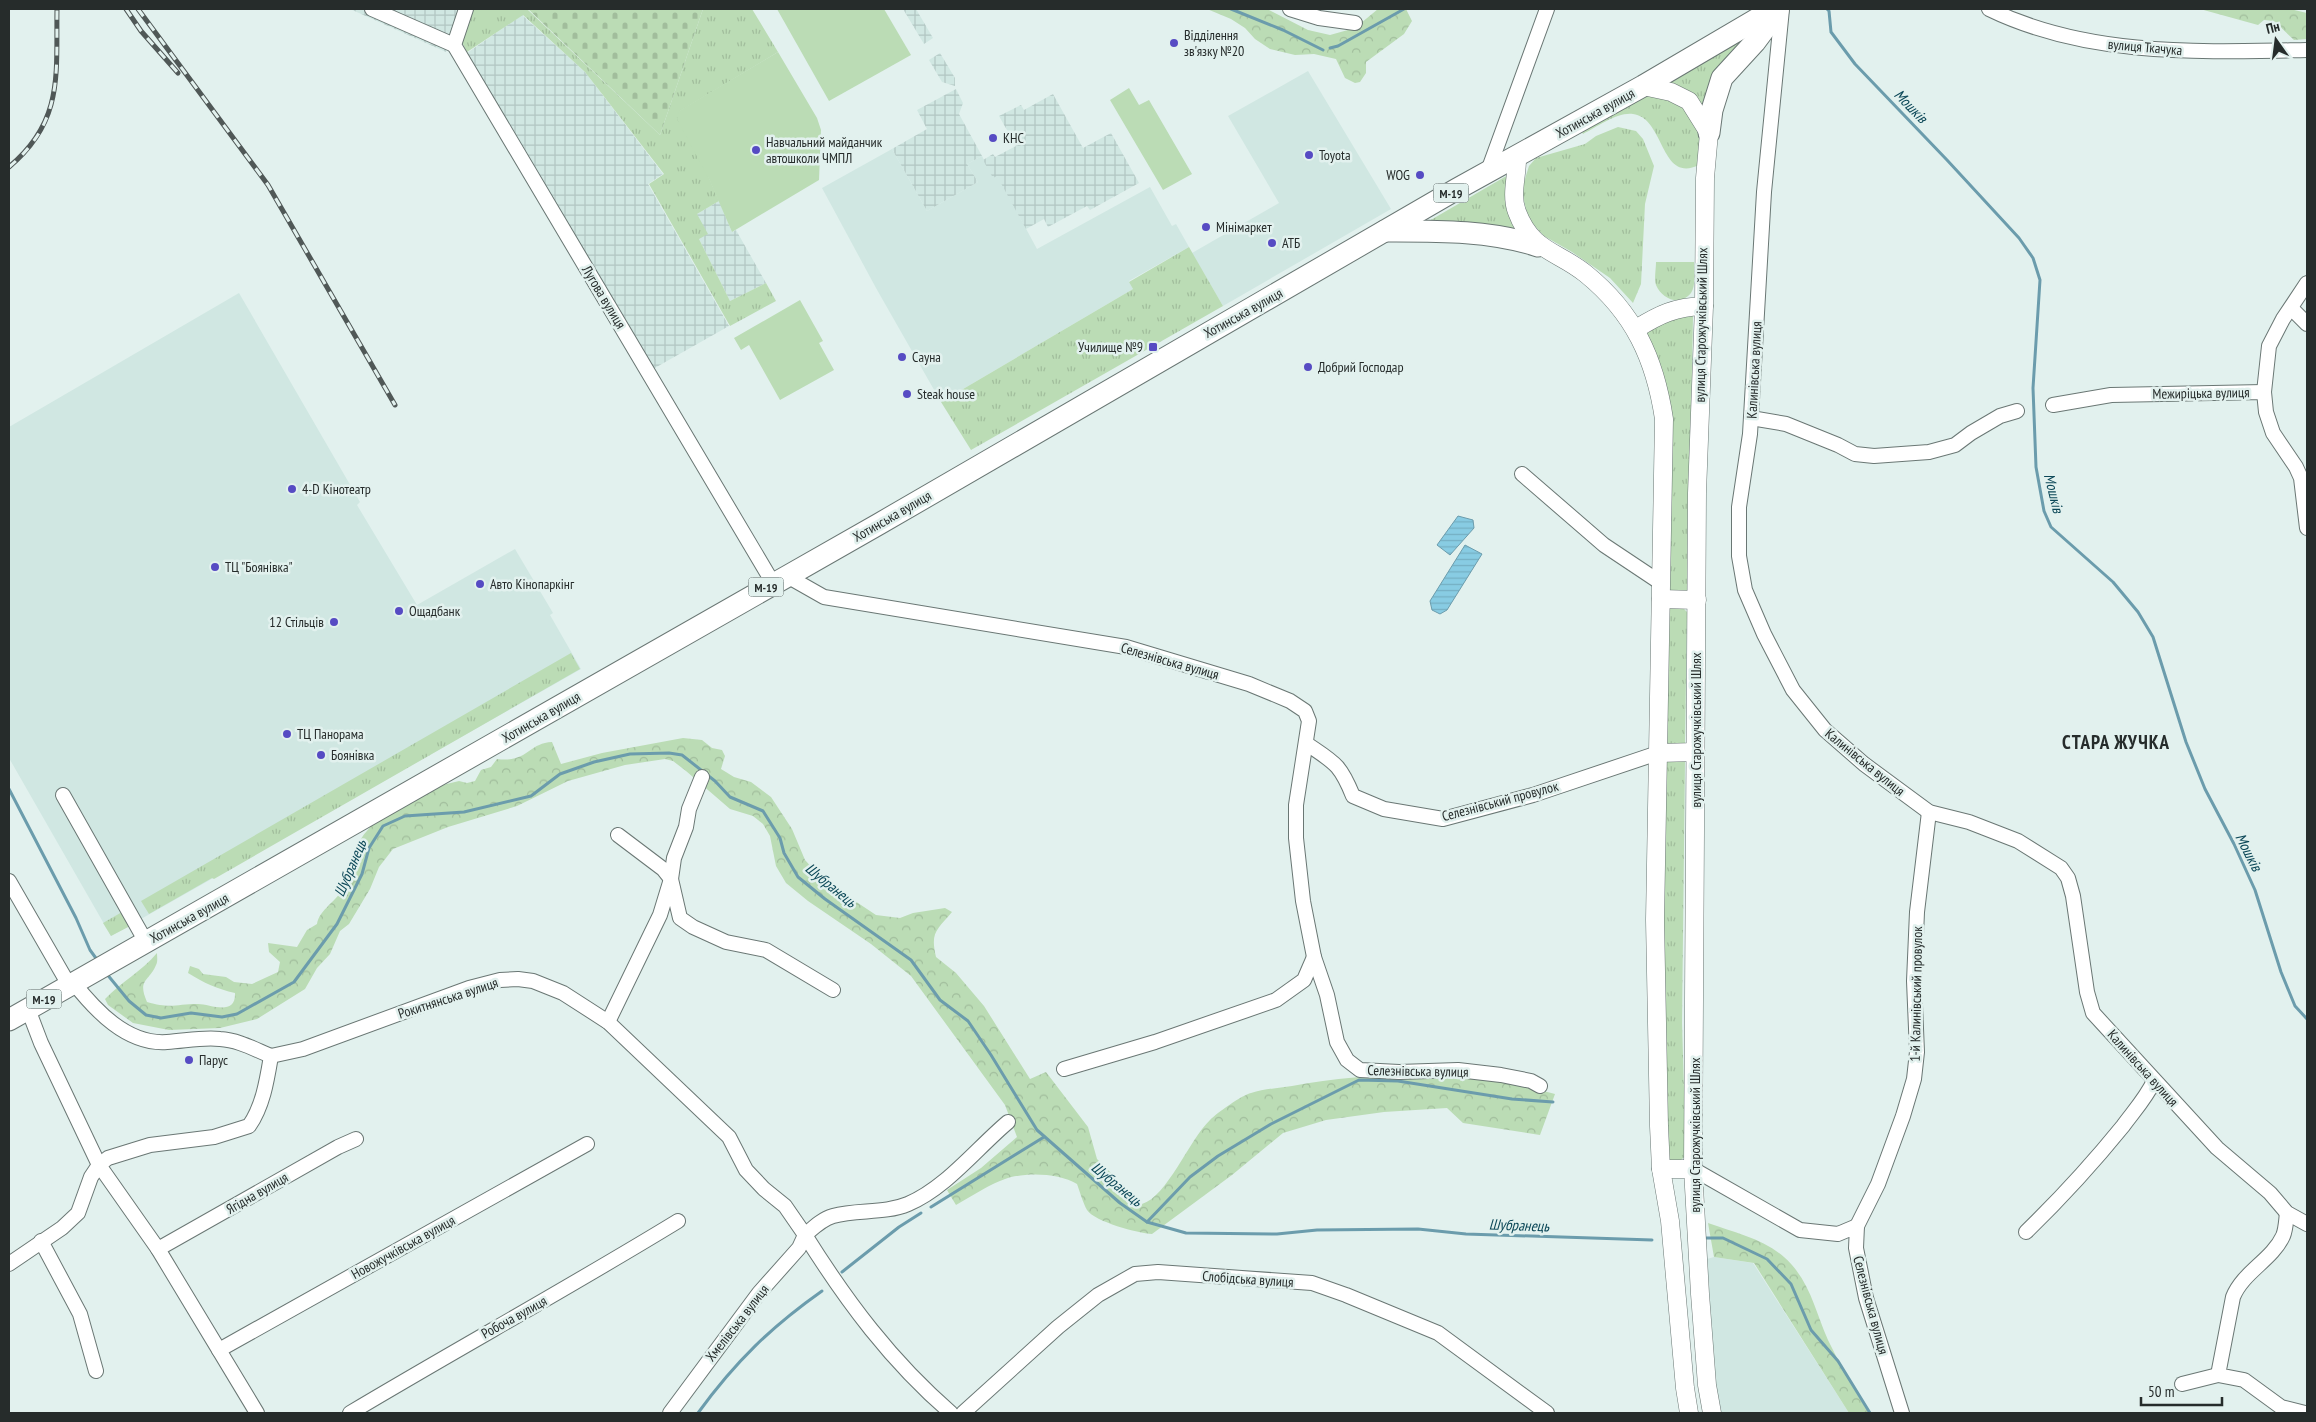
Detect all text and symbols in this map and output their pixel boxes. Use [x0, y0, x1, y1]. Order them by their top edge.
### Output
north arrow [2251, 15, 2301, 65]
text: Пн [2264, 17, 2282, 38]
place label: Відділення зв'язку №20 [1184, 26, 1244, 60]
street label: вулиця Ткачука [2107, 35, 2183, 59]
marker: Відділення зв'язку №20 [1168, 37, 1180, 49]
street label: Хотинська вулиця [1552, 84, 1638, 142]
water label: Мошків [1890, 85, 1932, 128]
place label: КНС [1003, 129, 1024, 147]
marker: КНС [987, 132, 999, 144]
place label: Навчальний майданчик автошколи ЧМПЛ [766, 133, 883, 167]
marker: Навчальний майданчик автошколи ЧМПЛ [750, 144, 762, 156]
place label: Toyota [1319, 146, 1351, 164]
marker: Toyota [1303, 149, 1315, 161]
place label: WOG [1386, 166, 1410, 184]
marker: WOG [1414, 169, 1426, 181]
road number: М-19 [1434, 184, 1468, 202]
place label: Мінімаркет [1216, 218, 1272, 236]
marker: Мінімаркет [1200, 221, 1212, 233]
place label: АТБ [1282, 234, 1300, 252]
marker: АТБ [1266, 237, 1278, 249]
street label: вулиця Старожучківський Шлях [1691, 247, 1711, 403]
street label: Лугова вулиця [578, 261, 630, 332]
street label: Хотинська вулиця [1200, 284, 1286, 342]
street label: Калинівська вулиця [1742, 321, 1766, 419]
place label: Училище №9 [1078, 338, 1143, 356]
marker: Училище №9 [1147, 341, 1159, 353]
place label: Сауна [912, 348, 941, 366]
marker: Сауна [896, 351, 908, 363]
place label: Добрий Господар [1318, 358, 1403, 376]
marker: Добрий Господар [1302, 361, 1314, 373]
street label: Межиріцька вулиця [2152, 383, 2250, 403]
place label: Steak house [917, 385, 975, 403]
marker: Steak house [901, 388, 913, 400]
water label: Мошків [2040, 471, 2068, 516]
place label: 4-D Кінотеатр [302, 480, 371, 498]
marker: 4-D Кінотеатр [286, 483, 298, 495]
street label: Хотинська вулиця [850, 486, 934, 546]
place label: ТЦ "Боянівка" [225, 558, 293, 576]
marker: ТЦ "Боянівка" [209, 561, 221, 573]
place label: Авто Кінопаркінг [490, 575, 575, 593]
marker: Авто Кінопаркінг [474, 578, 486, 590]
road number: М-19 [748, 578, 784, 596]
place label: Ощадбанк [409, 602, 461, 620]
marker: Ощадбанк [393, 605, 405, 617]
place label: 12 Стільців [269, 613, 324, 631]
marker: 12 Стільців [328, 616, 340, 628]
street label: Селезнівська вулиця [1119, 638, 1221, 684]
street label: вулиця Старожучківський Шлях [1687, 652, 1705, 808]
street label: Хотинська вулиця [499, 687, 583, 747]
street label: Калинівська вулиця [1821, 724, 1909, 800]
place label: ТЦ Панорама [297, 725, 364, 743]
marker: ТЦ Панорама [281, 728, 293, 740]
district label: СТАРА ЖУЧКА [2062, 730, 2170, 754]
place label: Боянівка [331, 746, 374, 764]
marker: Боянівка [315, 749, 327, 761]
street label: Селезнівський провулок [1440, 777, 1561, 825]
water label: Мошків [2231, 830, 2267, 875]
water label: Шубранець [330, 835, 371, 899]
water label: Шубранець [802, 859, 861, 912]
street label: Хотинська вулиця [146, 889, 232, 947]
street label: 1-й Калинівський провулок [1906, 925, 1926, 1062]
street label: Рокитнянська вулиця [396, 973, 500, 1023]
road number: М-19 [27, 990, 62, 1009]
street label: Калинівська вулиця [2104, 1026, 2182, 1110]
place label: Парус [199, 1051, 228, 1069]
marker: Парус [183, 1054, 195, 1066]
street label: вулиця Старожучківський Шлях [1686, 1057, 1704, 1213]
street label: Селезнівська вулиця [1367, 1061, 1469, 1081]
water label: Шубранець [1088, 1158, 1147, 1211]
street label: Ягідна вулиця [223, 1168, 291, 1218]
street label: Новожучківська вулиця [348, 1211, 458, 1283]
water label: Шубранець [1489, 1214, 1551, 1236]
street label: Селезнівська вулиця [1849, 1254, 1893, 1356]
street label: Слобідська вулиця [1202, 1267, 1294, 1291]
street label: Хмелівська вулиця [701, 1281, 773, 1365]
street label: Робоча вулиця [478, 1292, 550, 1342]
scale bar [2141, 1374, 2222, 1406]
text: 50 m [2148, 1382, 2174, 1401]

